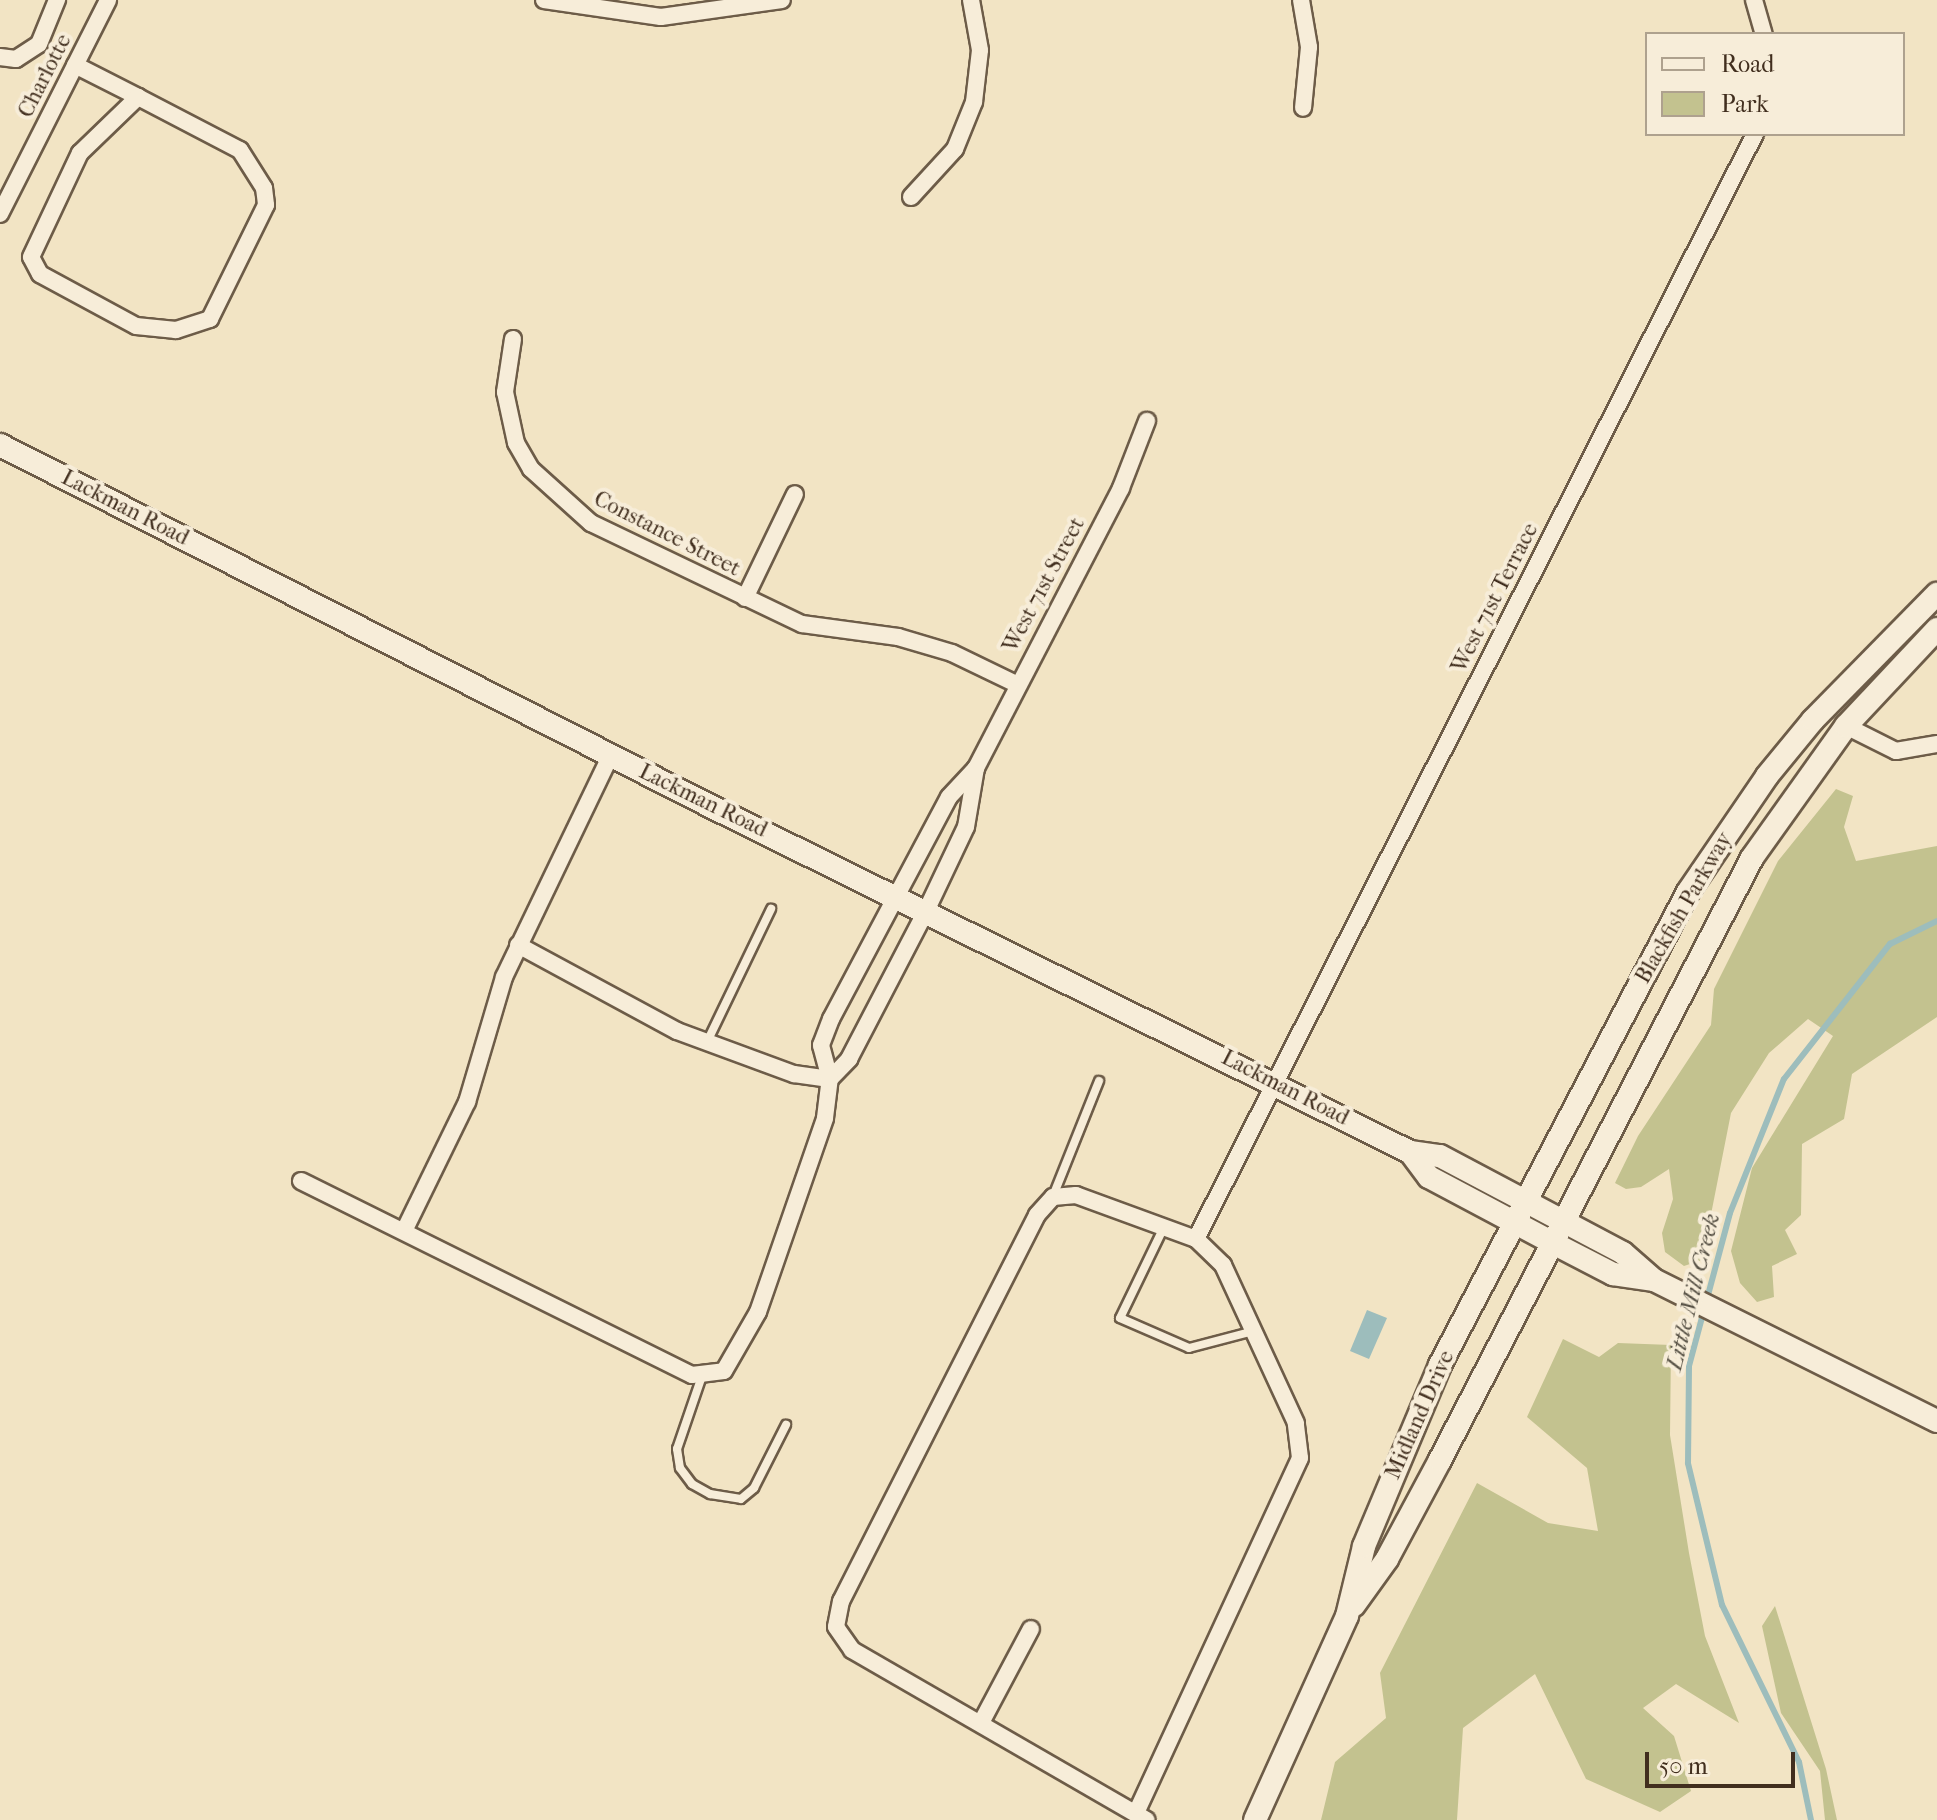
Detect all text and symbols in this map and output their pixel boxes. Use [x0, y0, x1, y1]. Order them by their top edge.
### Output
street label: Charlotte [13, 30, 77, 122]
legend [1645, 32, 1905, 136]
text: Road [1721, 50, 1774, 78]
text: Park [1721, 90, 1769, 118]
street label: Lackman Road [57, 465, 193, 551]
street label: Constance Street [589, 486, 745, 582]
street label: West 71st Street [997, 513, 1091, 657]
street label: West 71st Terrace [1446, 519, 1544, 677]
street label: Lackman Road [635, 759, 771, 843]
street label: Blackfish Parkway [1630, 828, 1738, 988]
street label: Lackman Road [1217, 1045, 1353, 1131]
water label: Little Mill Creek [1660, 1210, 1726, 1374]
street label: Midland Drive [1380, 1347, 1460, 1483]
scale bar [1649, 1736, 1799, 1786]
text: 50 m [1659, 1752, 1708, 1780]

